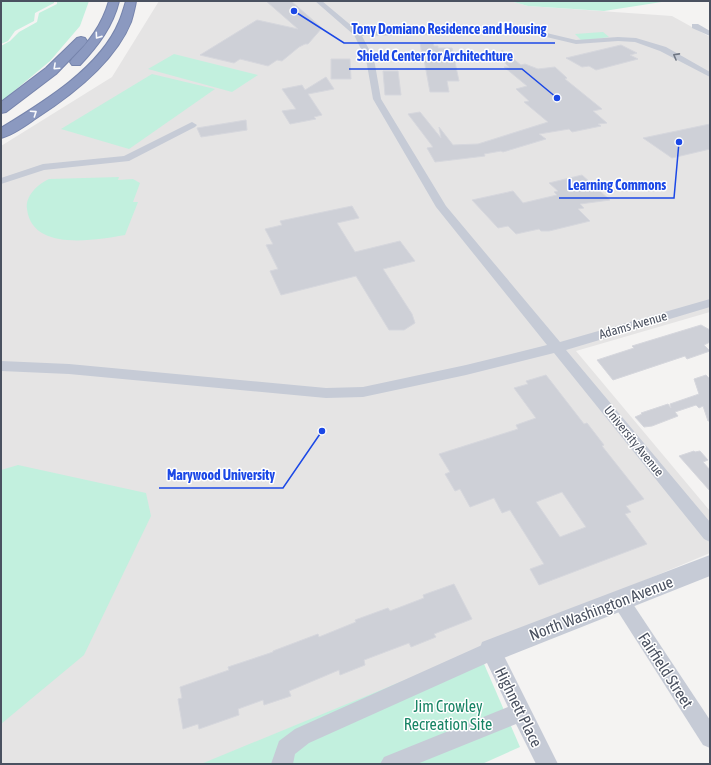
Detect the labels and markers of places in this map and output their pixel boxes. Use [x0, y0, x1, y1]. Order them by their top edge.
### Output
callout: Tony Domiano Residence and Housing [344, 17, 555, 43]
callout: Shield Center for Architechture [349, 43, 522, 69]
callout: Learning Commons [559, 172, 674, 198]
callout: Marywood University [159, 462, 283, 488]

